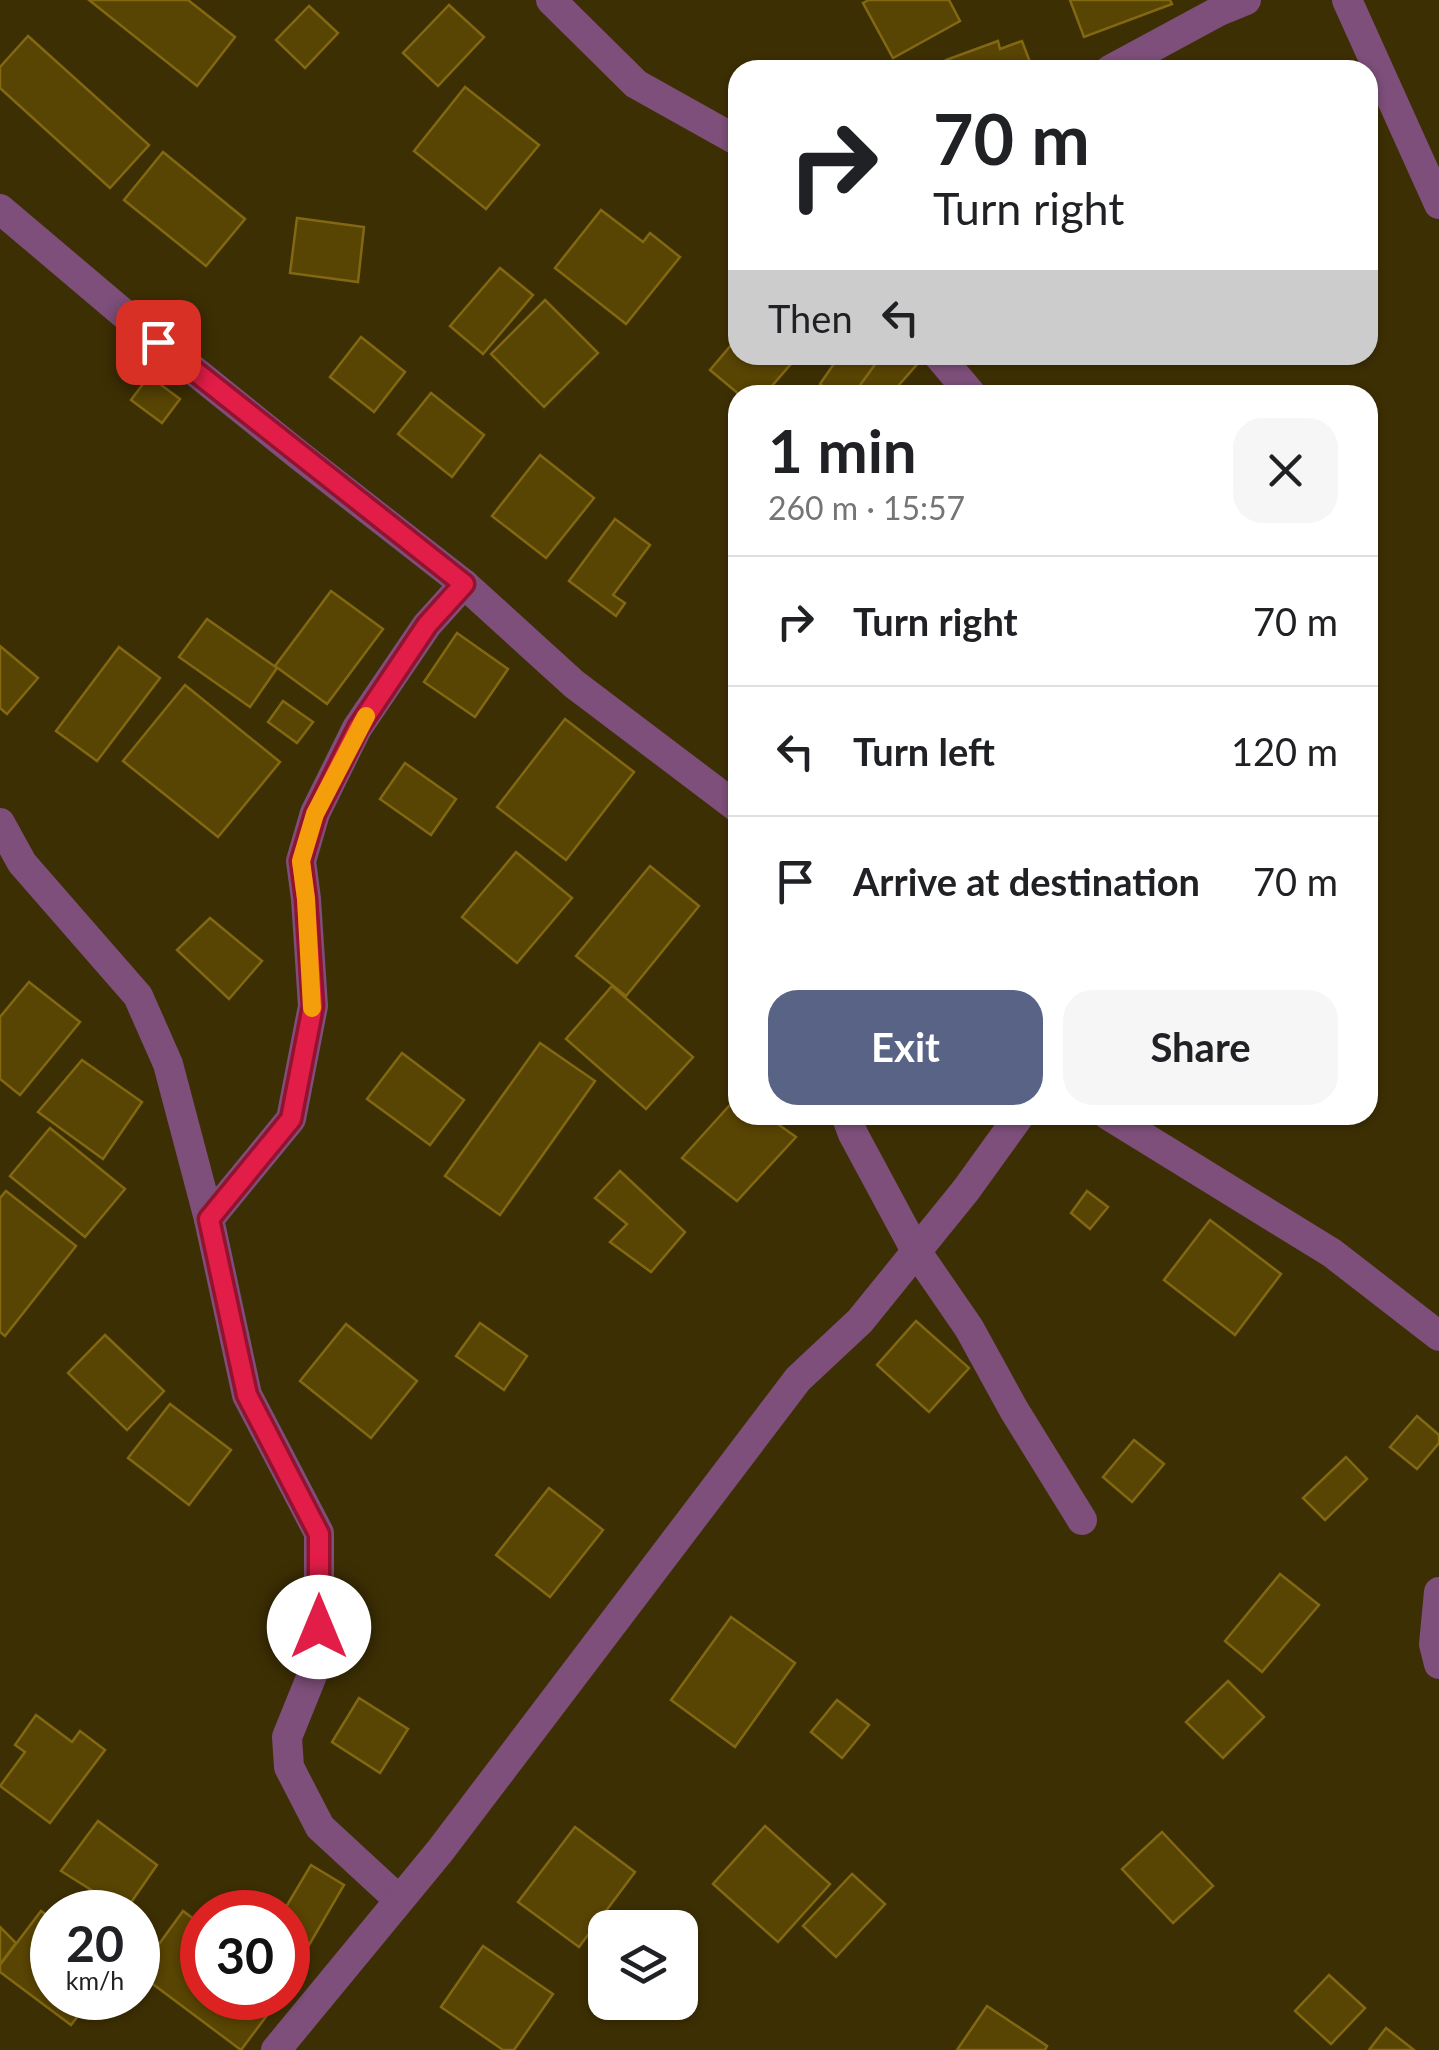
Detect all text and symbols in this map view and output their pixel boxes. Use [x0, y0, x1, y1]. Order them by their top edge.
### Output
text: 70 m [933, 96, 1090, 180]
icon: right [768, 100, 898, 230]
text: Turn right [933, 181, 1124, 235]
icon: left [873, 290, 928, 345]
text: Then [768, 295, 853, 341]
pin [116, 300, 201, 385]
icon: arrive [131, 315, 186, 370]
text: 1 min [768, 414, 917, 486]
button: close [1233, 418, 1338, 523]
text: 260 m · 15:57 [768, 488, 965, 527]
icon: right [768, 594, 823, 649]
text: Turn right [853, 598, 1018, 644]
text: 70 m [1253, 598, 1338, 644]
icon: left [768, 724, 823, 779]
text: Turn left [853, 728, 995, 774]
text: 120 m [1231, 728, 1338, 774]
icon: arrive [768, 854, 823, 909]
text: Arrive at destination [853, 858, 1200, 904]
text: 70 m [1253, 858, 1338, 904]
button: Exit [768, 990, 1043, 1105]
button: Share [1063, 990, 1338, 1105]
position arrow [267, 1575, 371, 1679]
speed limit sign: 30 [180, 1890, 310, 2020]
map controls [588, 1910, 698, 2020]
button: layers [588, 1910, 698, 2020]
text: 20 [66, 1913, 124, 1973]
text: km/h [66, 1965, 124, 1995]

